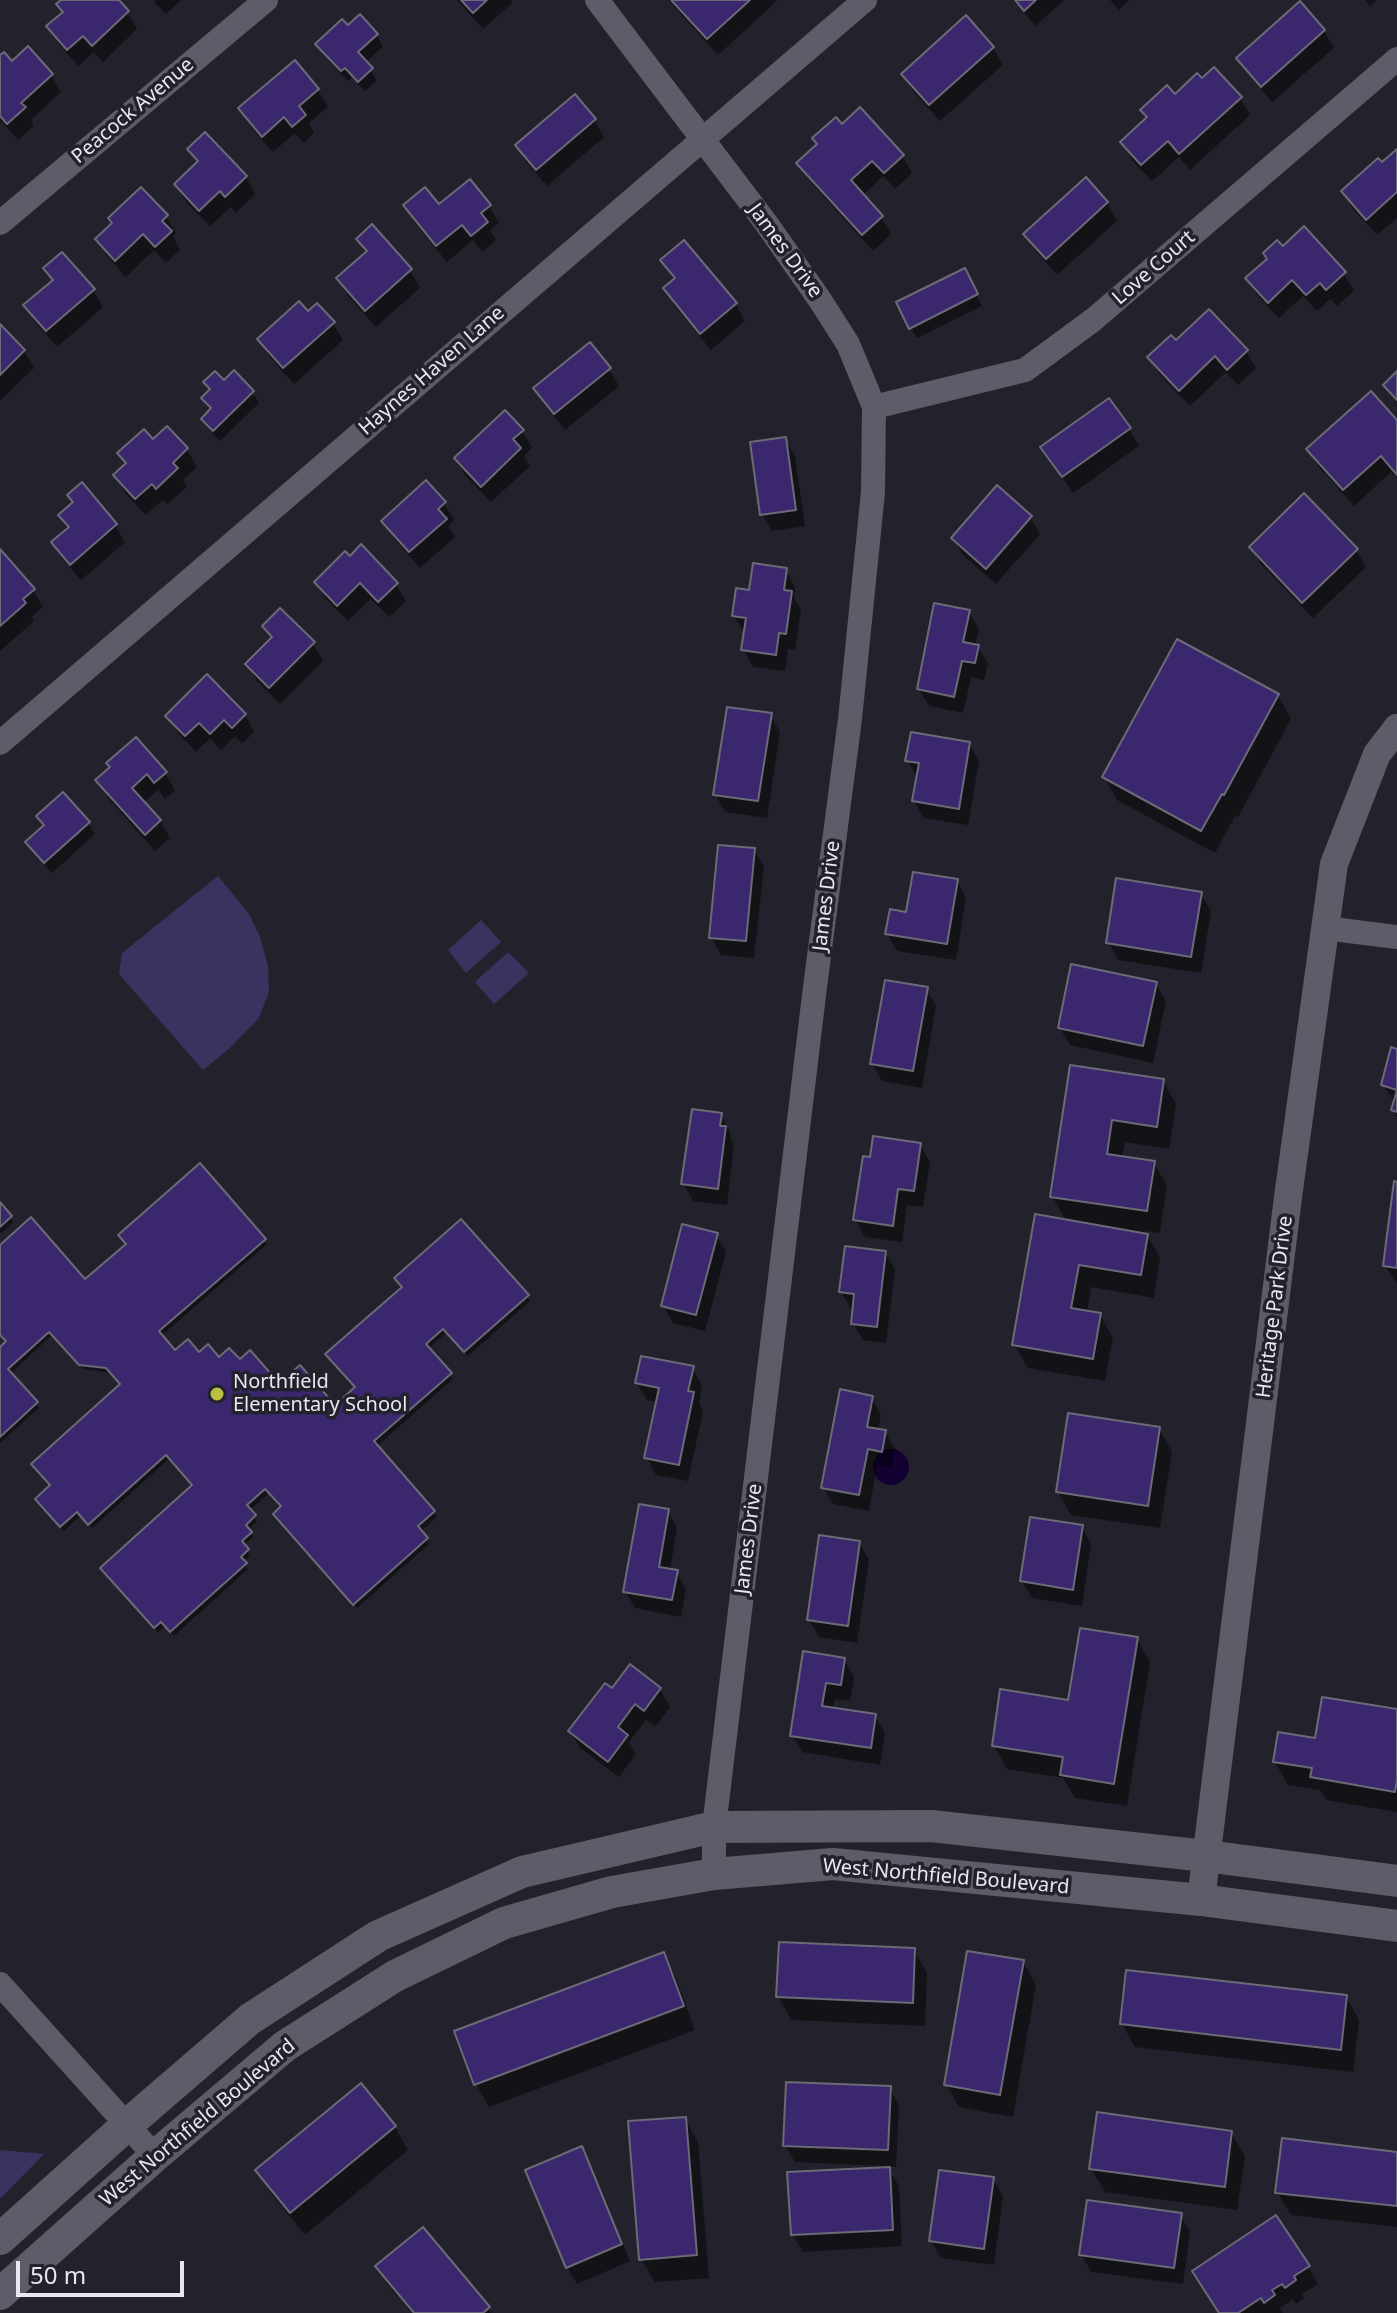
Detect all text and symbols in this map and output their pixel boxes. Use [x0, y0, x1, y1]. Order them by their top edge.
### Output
street label: Peacock Avenue [67, 53, 199, 169]
street label: James Drive [743, 199, 827, 303]
street label: Love Court [1108, 226, 1200, 310]
street label: Haynes Haven Lane [354, 301, 510, 441]
street label: James Drive [808, 840, 846, 952]
street label: Heritage Park Drive [1252, 1214, 1298, 1400]
place label: Northfield Elementary School [233, 1370, 407, 1417]
marker: Northfield Elementary School [208, 1385, 226, 1403]
street label: James Drive [730, 1483, 768, 1595]
street label: West Northfield Boulevard [822, 1854, 1070, 1900]
street label: West Northfield Boulevard [95, 2034, 301, 2212]
scale bar [20, 2245, 188, 2295]
text: 50 m [30, 2258, 86, 2291]

